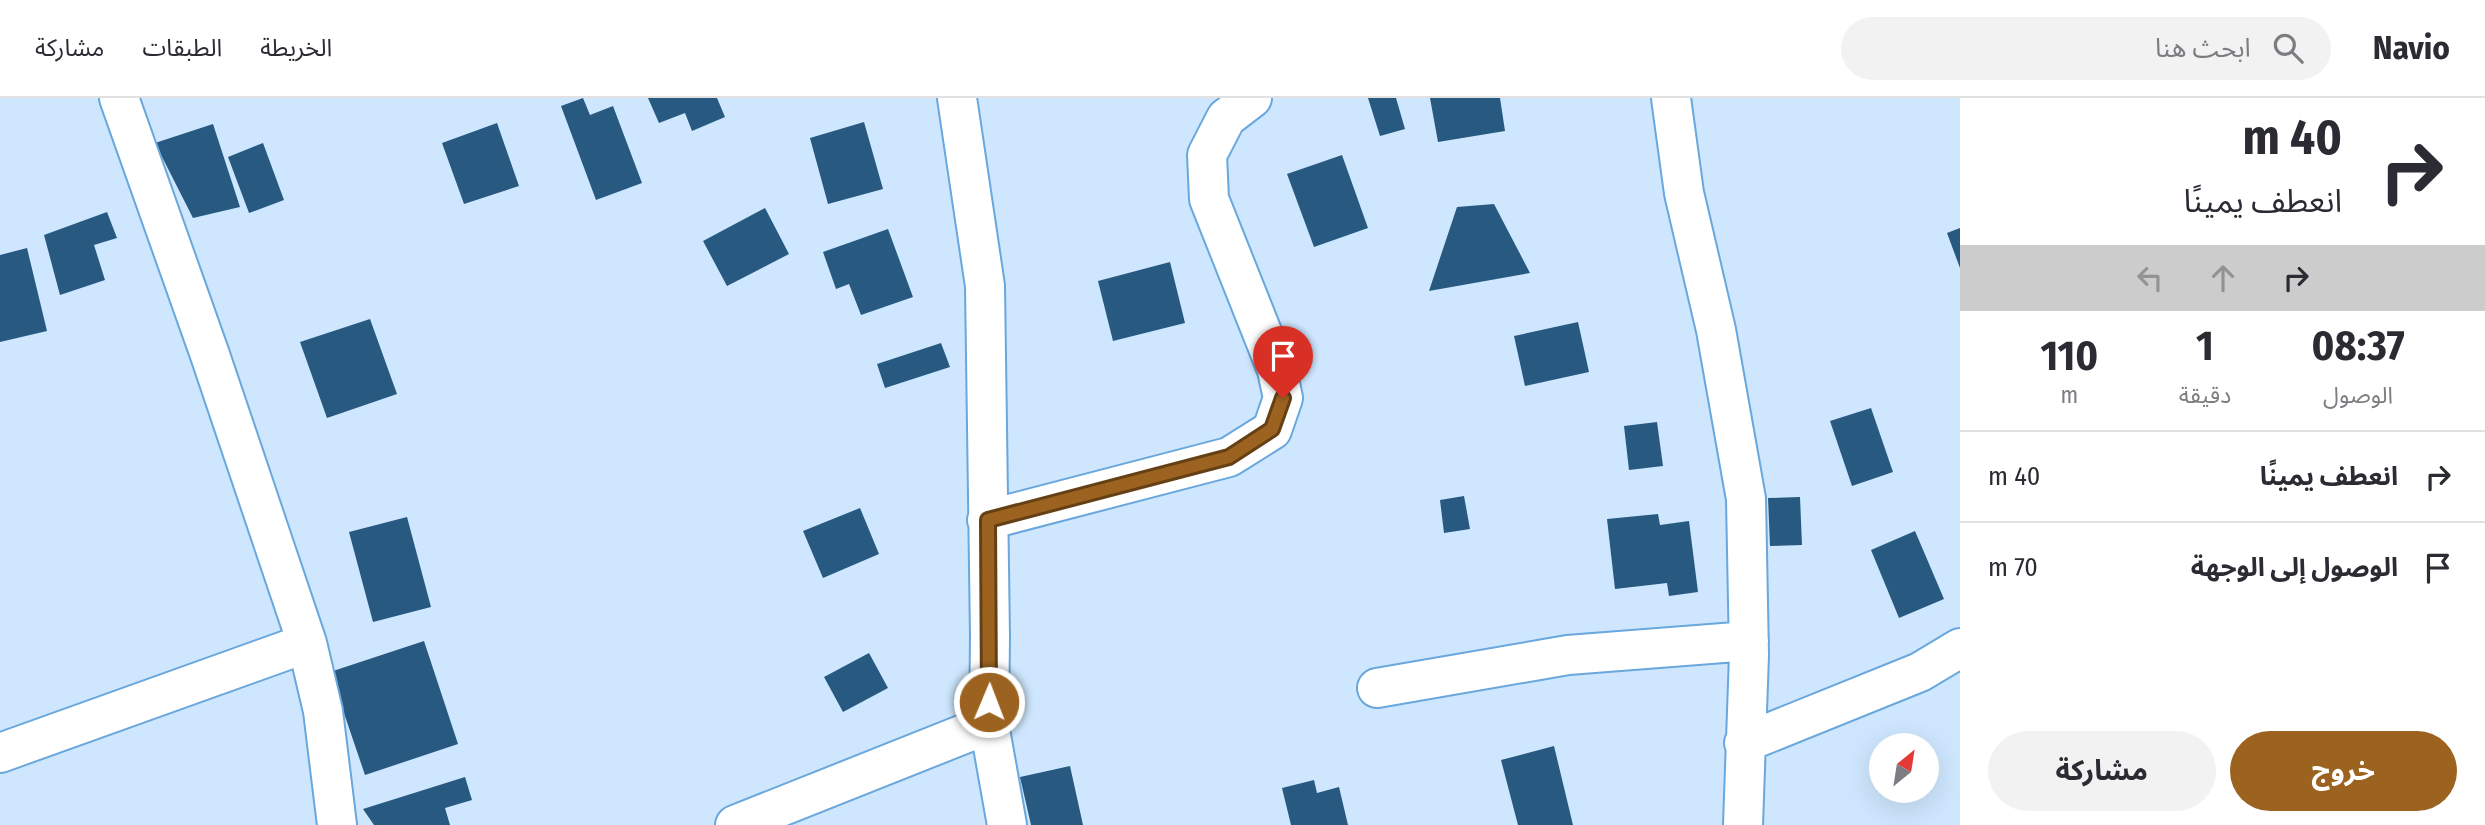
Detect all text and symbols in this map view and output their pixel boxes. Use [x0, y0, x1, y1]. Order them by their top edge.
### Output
search box [1841, 17, 2331, 80]
text: Navio [2373, 28, 2450, 68]
icon: search [2269, 29, 2307, 67]
text: ابحث هنا [2155, 33, 2251, 64]
text: مشاركة [35, 34, 104, 62]
text: الطبقات [142, 34, 222, 62]
text: الخريطة [260, 34, 332, 62]
text: 40 m [2242, 108, 2342, 167]
icon: right [2366, 126, 2457, 217]
text: انعطف يمينًا [2183, 182, 2342, 220]
icon: left [2131, 259, 2169, 297]
icon: ahead [2204, 259, 2242, 297]
icon: right [2277, 259, 2315, 297]
text: 1 [2196, 321, 2214, 371]
text: 08:37 [2312, 321, 2405, 371]
pin [1253, 326, 1313, 398]
text: 110 [2041, 331, 2098, 381]
icon: arrive [1264, 337, 1302, 375]
text: m [2061, 381, 2078, 409]
text: دقيقة [2179, 381, 2231, 409]
text: الوصول [2323, 381, 2393, 409]
icon: right [2419, 458, 2457, 496]
text: 40 m [1988, 461, 2040, 492]
text: انعطف يمينًا [2260, 461, 2398, 492]
icon: arrive [2419, 549, 2457, 587]
text: 70 m [1988, 552, 2038, 583]
text: الوصول إلى الوجهة [2191, 552, 2398, 583]
position arrow [952, 665, 1026, 739]
button: مشاركة [1988, 731, 2216, 811]
button: خروج [2230, 731, 2457, 811]
north arrow [1869, 733, 1939, 803]
map controls [1869, 733, 1939, 803]

